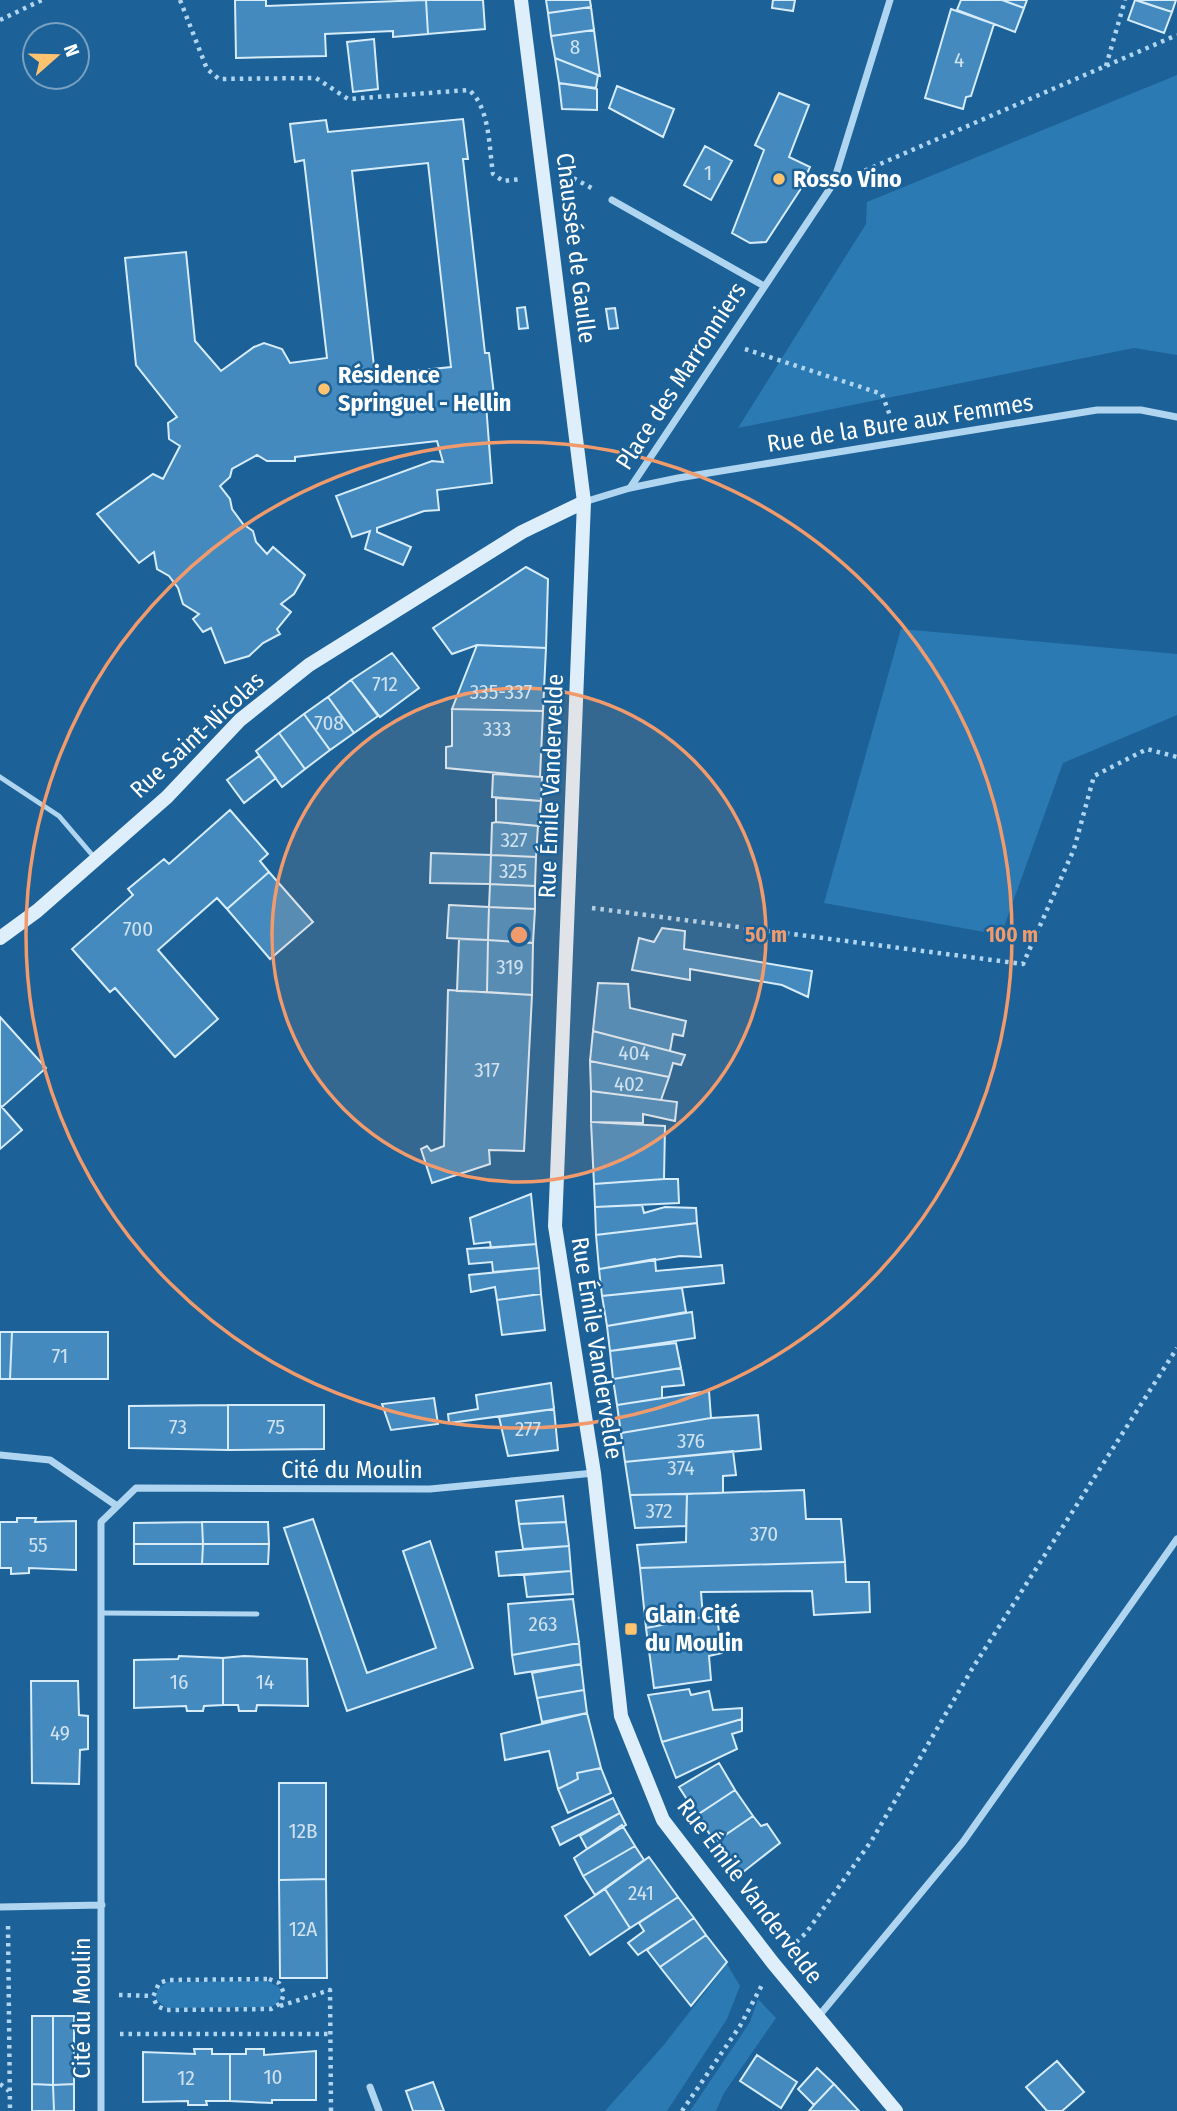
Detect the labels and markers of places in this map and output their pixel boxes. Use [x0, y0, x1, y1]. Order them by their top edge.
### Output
place label: Rosso Vino [793, 165, 902, 193]
marker: Rosso Vino [771, 171, 787, 187]
place label: Résidence Springuel - Hellin [338, 361, 511, 417]
marker: Résidence Springuel - Hellin [316, 381, 332, 397]
centre of rings [507, 923, 531, 947]
place label: Glain Cité du Moulin [645, 1601, 743, 1657]
marker: Glain Cité du Moulin [623, 1621, 639, 1637]

